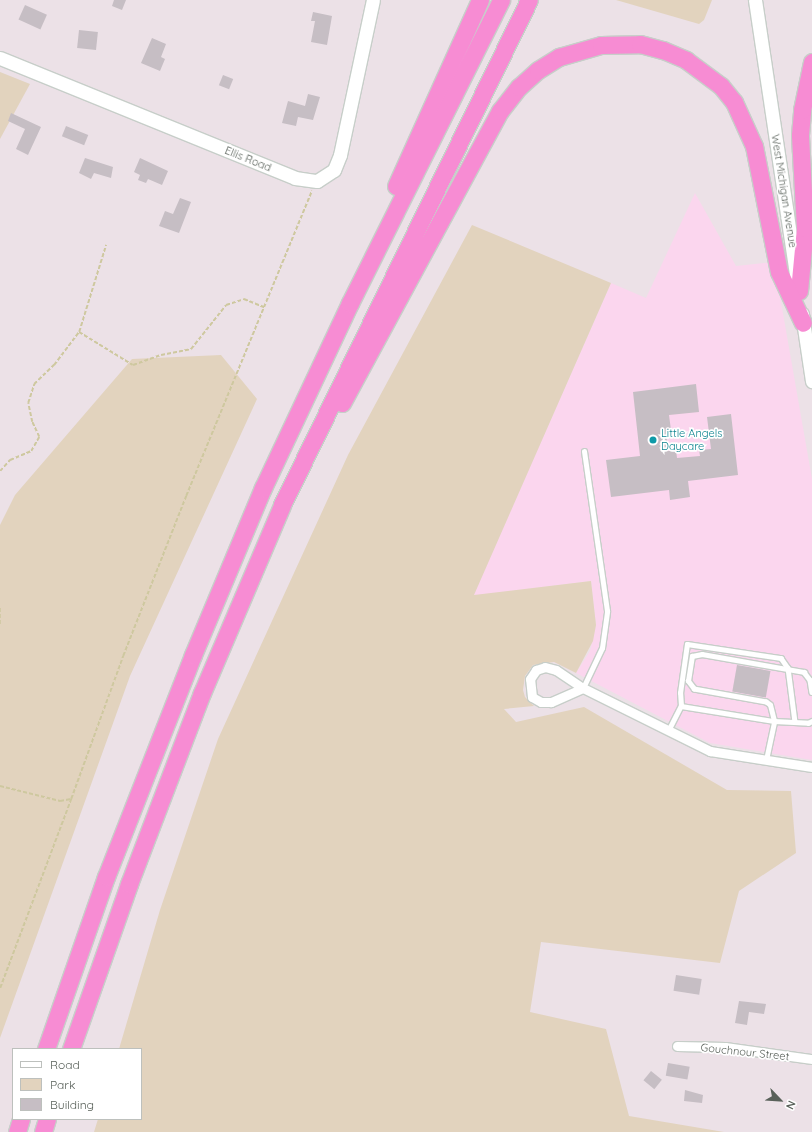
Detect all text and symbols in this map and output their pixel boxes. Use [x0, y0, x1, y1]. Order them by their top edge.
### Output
street label: West Michigan Avenue [769, 133, 799, 249]
street label: Ellis Road [223, 144, 273, 174]
place label: Little Angels Daycare [661, 427, 722, 453]
marker: Little Angels Daycare [648, 435, 658, 445]
street label: Gouchnour Street [700, 1041, 790, 1063]
legend [12, 1048, 142, 1120]
text: Road [50, 1057, 80, 1072]
text: Park [50, 1077, 75, 1092]
north arrow [760, 1080, 800, 1120]
text: Building [50, 1097, 94, 1112]
text: N [783, 1098, 799, 1112]

